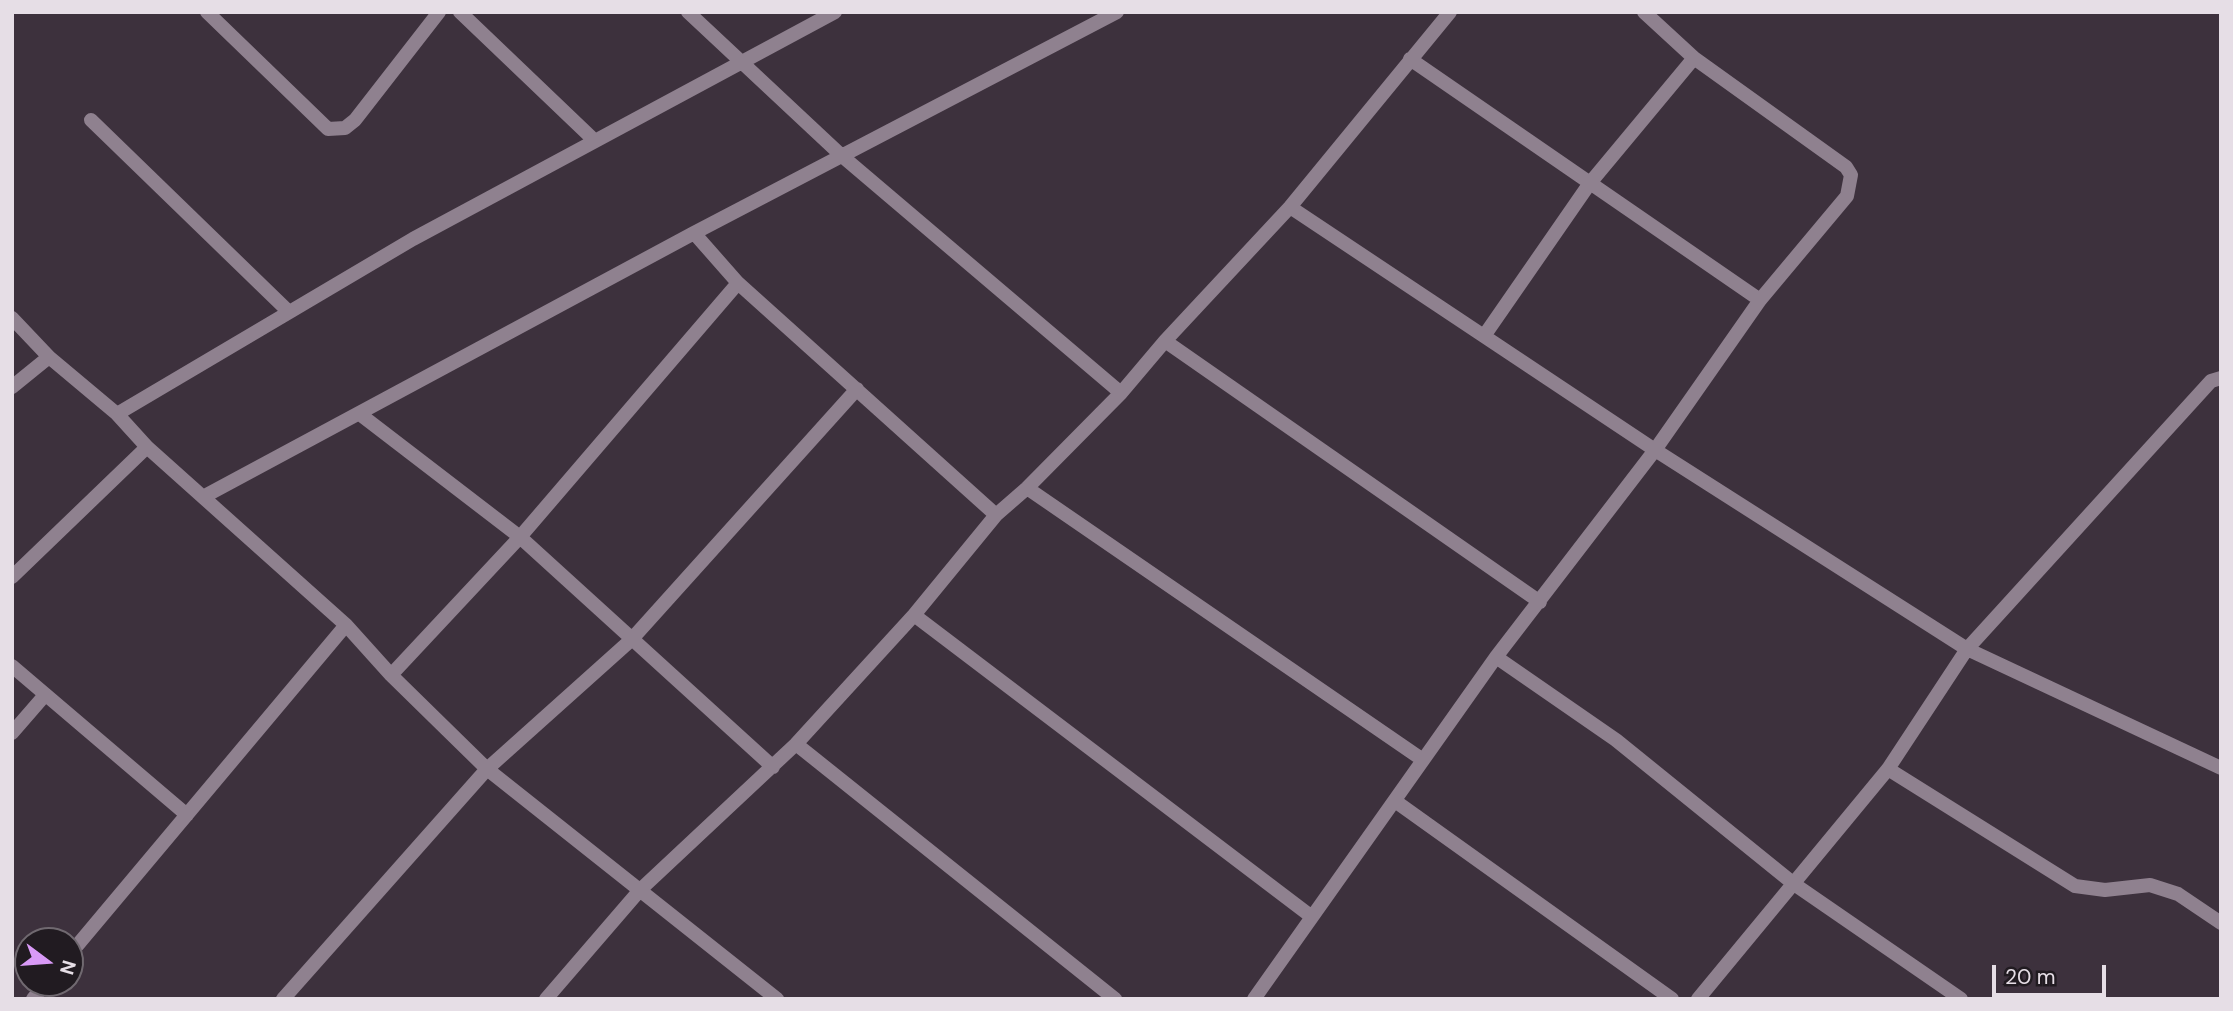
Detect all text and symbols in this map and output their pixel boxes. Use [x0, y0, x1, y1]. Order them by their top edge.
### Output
north arrow [14, 927, 84, 997]
scale bar [1995, 951, 2109, 995]
text: N [54, 957, 82, 977]
text: 20 m [2005, 963, 2056, 991]

